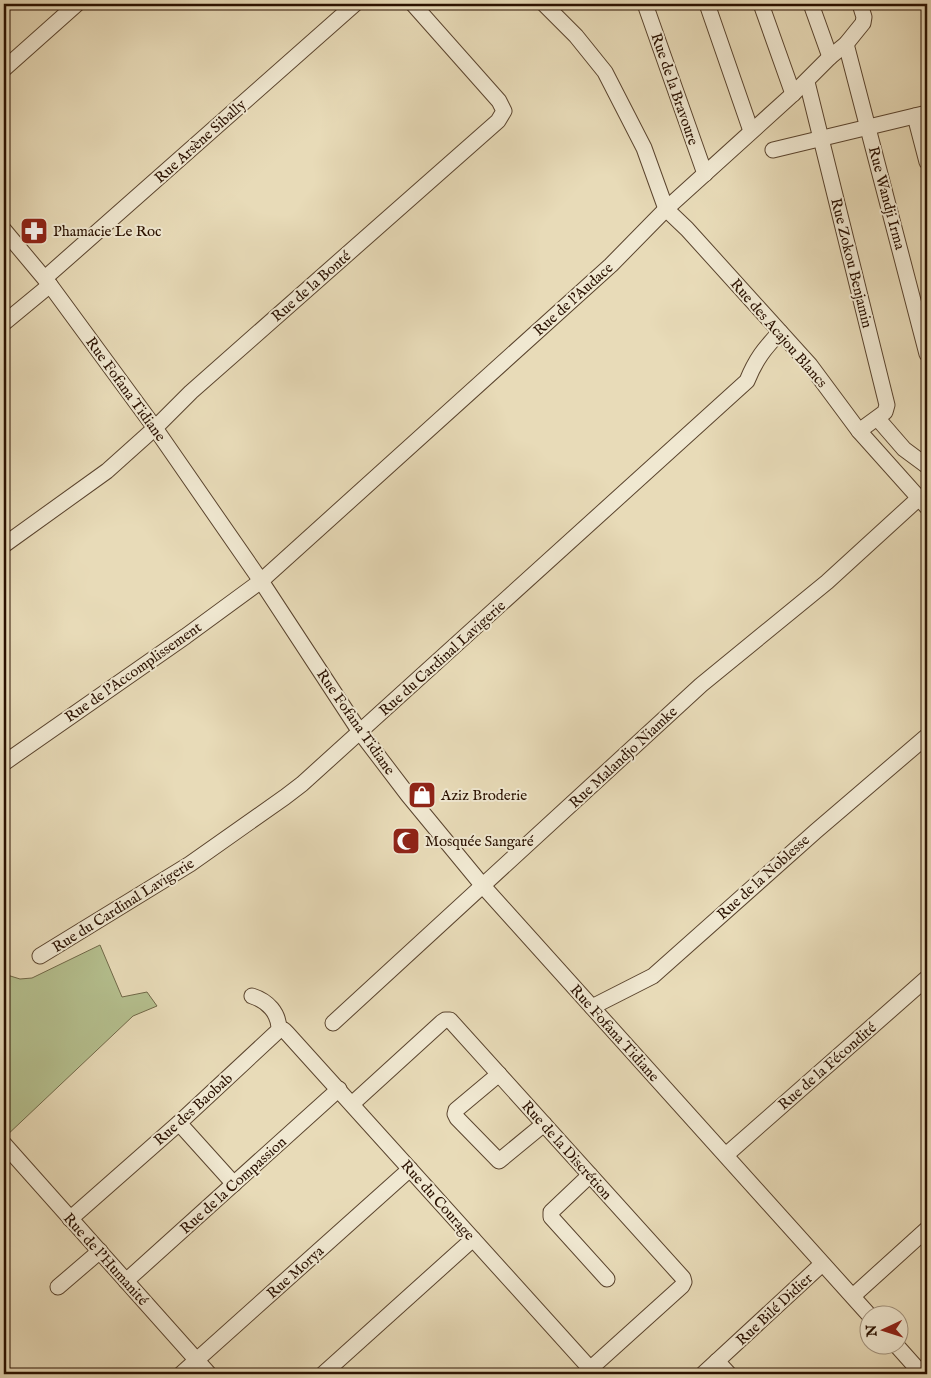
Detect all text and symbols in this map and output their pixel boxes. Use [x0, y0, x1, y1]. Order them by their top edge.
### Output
street label: Rue de la Bravoure [646, 30, 703, 148]
street label: Rue Arsène Sibally [151, 95, 251, 188]
street label: Rue Wandji Irma [864, 144, 910, 252]
street label: Rue Zokou Benjamin [826, 196, 877, 330]
pharmacy icon: Phamacie Le Roc [19, 216, 49, 246]
place label: Phamacie Le Roc [53, 222, 162, 241]
street label: Rue de la Bonté [268, 247, 355, 326]
street label: Rue de l'Audace [530, 259, 617, 340]
street label: Rue des Acajou Blancs [726, 275, 831, 392]
street label: Rue Fofana Tidiane [81, 333, 170, 445]
street label: Rue du Cardinal Lavigerie [375, 596, 510, 720]
street label: Rue de l'Accomplissement [61, 618, 205, 727]
street label: Rue Fofana Tidiane [312, 666, 399, 779]
street label: Rue Malandjo Niamke [565, 702, 681, 812]
shop icon: Aziz Broderie [407, 780, 437, 810]
place label: Aziz Broderie [440, 786, 527, 805]
mosque icon: Mosquée Sangaré [391, 826, 421, 856]
street label: Rue de la Noblesse [713, 831, 814, 924]
place label: Mosquée Sangaré [425, 832, 534, 851]
street label: Rue du Cardinal Lavigerie [49, 854, 198, 957]
street label: Rue Fofana Tidiane [566, 981, 663, 1086]
street label: Rue de la Fécondité [774, 1018, 880, 1114]
street label: Rue des Baobab [150, 1069, 237, 1150]
street label: Rue de la Discrétion [517, 1097, 616, 1204]
street label: Rue de la Compassion [176, 1133, 291, 1238]
street label: Rue du Courage [396, 1156, 479, 1245]
street label: Rue de l'Humanité [59, 1209, 152, 1310]
street label: Rue Morya [263, 1241, 328, 1303]
street label: Rue Bilé Didier [732, 1269, 817, 1350]
north arrow [858, 1306, 908, 1356]
text: N [863, 1324, 881, 1339]

